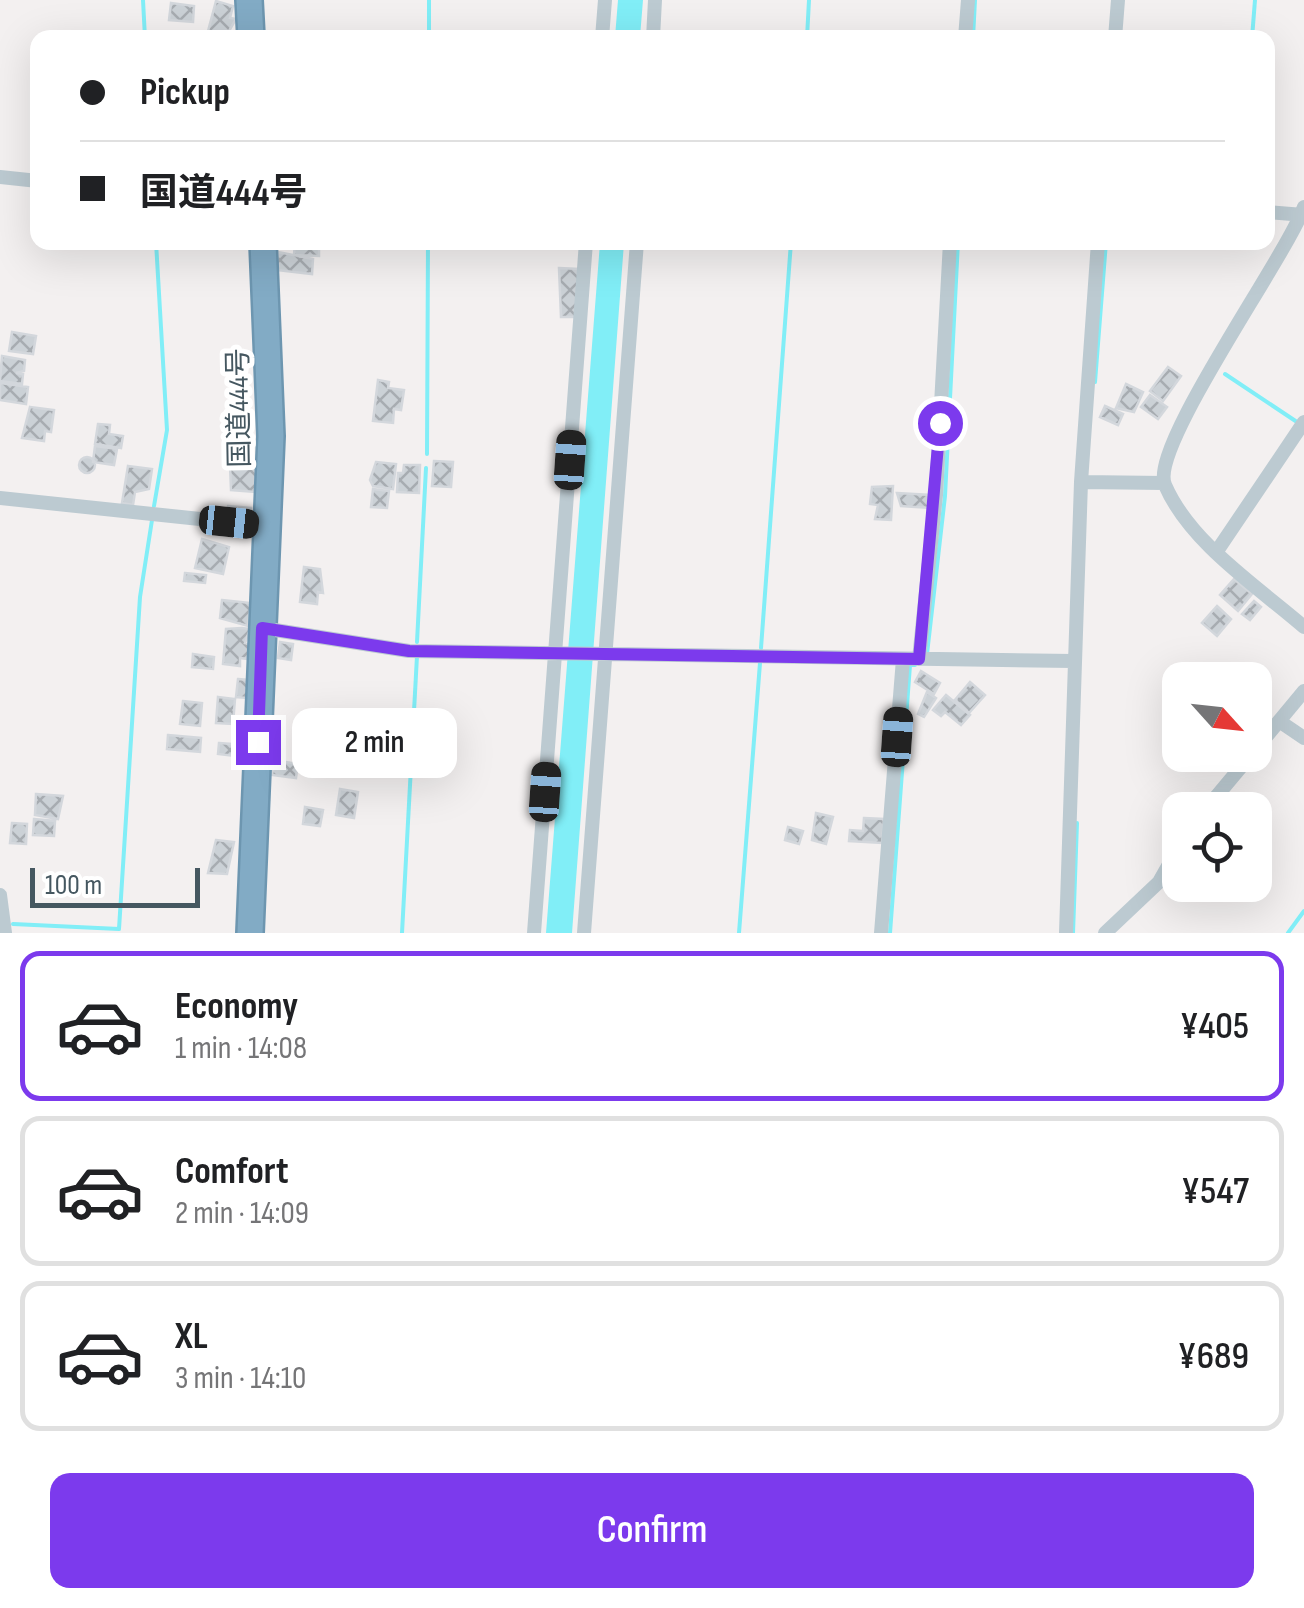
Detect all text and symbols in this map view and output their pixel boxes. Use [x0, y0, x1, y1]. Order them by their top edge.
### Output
text: Pickup [140, 70, 230, 115]
text: 国道444号 [140, 171, 307, 216]
street label: 国道444号 [222, 348, 257, 468]
route start [918, 401, 963, 446]
car [553, 429, 587, 491]
car [198, 504, 260, 540]
north arrow [1162, 662, 1272, 772]
map controls [1162, 662, 1272, 902]
car [880, 706, 914, 768]
callout: 2 min [293, 707, 458, 777]
route end [236, 720, 281, 765]
text: 2 min [345, 723, 404, 762]
car [528, 761, 562, 823]
button: locate [1162, 792, 1272, 902]
scale bar [30, 863, 200, 908]
text: 100 m [45, 869, 102, 902]
icon: car [55, 981, 145, 1071]
text: Economy [175, 984, 298, 1029]
text: ¥405 [1180, 1004, 1249, 1049]
text: 1 min · 14:08 [175, 1029, 307, 1068]
icon: car [55, 1146, 145, 1236]
text: Comfort [175, 1149, 289, 1194]
text: ¥547 [1181, 1169, 1249, 1214]
text: 2 min · 14:09 [175, 1194, 309, 1233]
icon: car [55, 1311, 145, 1401]
text: XL [175, 1314, 208, 1359]
text: ¥689 [1177, 1334, 1249, 1379]
text: 3 min · 14:10 [175, 1359, 306, 1398]
button: Confirm [50, 1473, 1254, 1588]

